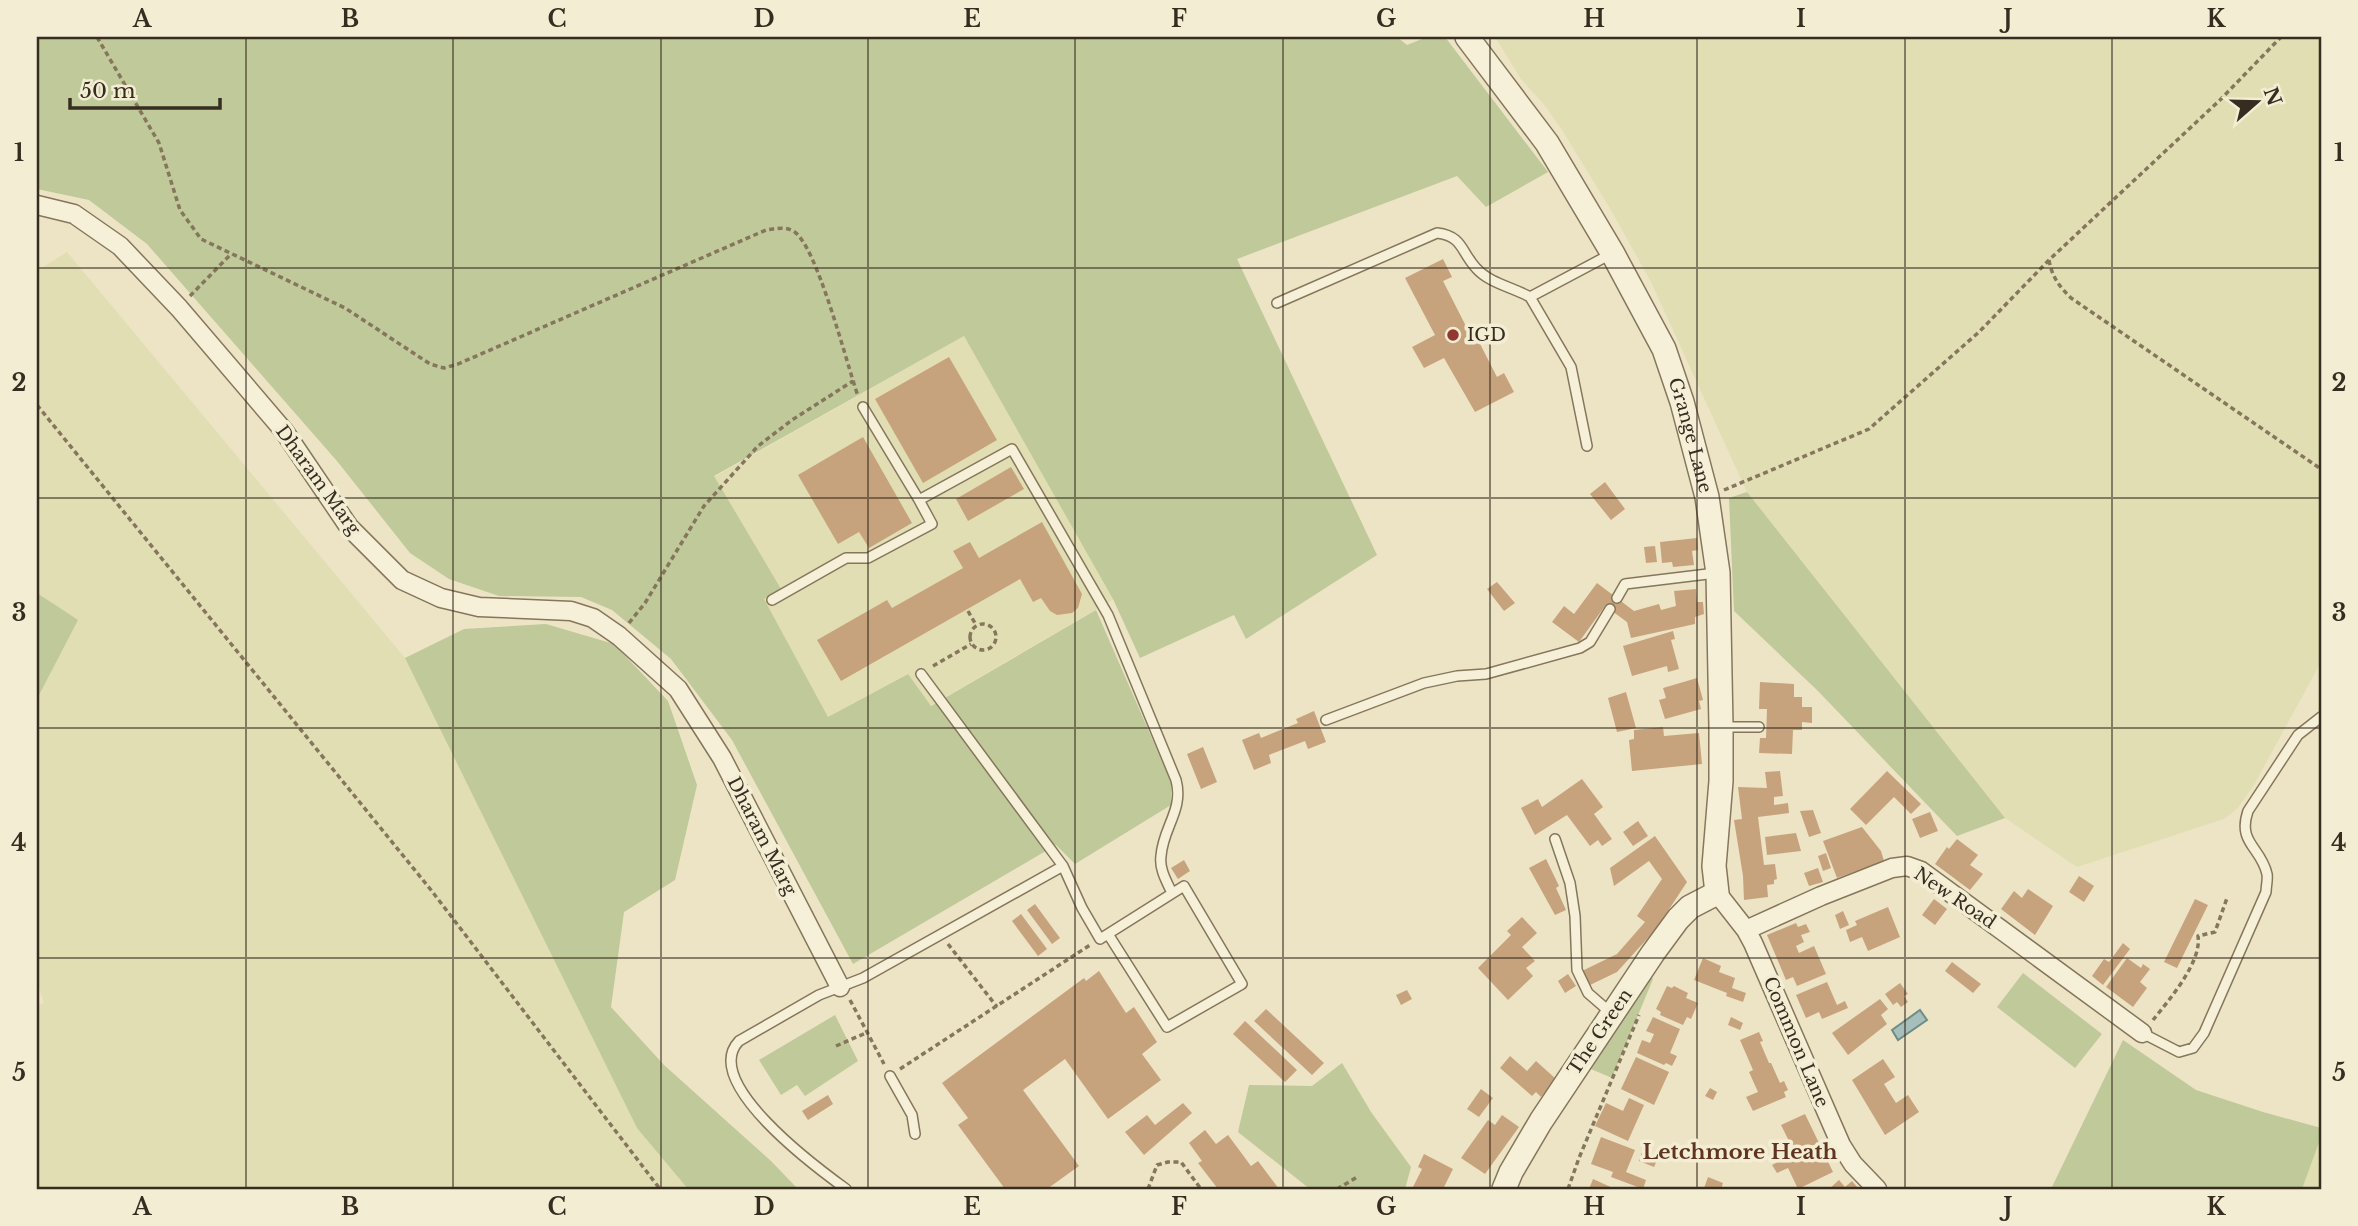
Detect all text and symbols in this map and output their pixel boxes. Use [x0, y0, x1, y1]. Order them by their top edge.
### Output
text: A [132, 5, 153, 33]
text: B [341, 5, 359, 33]
text: C [548, 5, 566, 33]
text: D [753, 5, 775, 33]
text: E [963, 5, 981, 33]
text: F [1171, 5, 1187, 33]
text: G [1376, 5, 1396, 33]
text: H [1583, 5, 1605, 33]
text: I [1796, 5, 1806, 33]
text: J [1999, 5, 2013, 33]
text: K [2207, 5, 2227, 33]
scale bar [70, 66, 220, 110]
north arrow [2222, 66, 2292, 136]
text: 50 m [80, 78, 136, 104]
text: N [2259, 84, 2286, 109]
text: 1 [14, 139, 24, 167]
text: 1 [2334, 139, 2344, 167]
place label: IGD [1467, 324, 1506, 346]
marker: IGD [1445, 327, 1461, 343]
text: 2 [12, 369, 26, 397]
text: 2 [2332, 369, 2346, 397]
street label: Grange Lane [1664, 375, 1716, 495]
street label: Dharam Marg [271, 421, 365, 539]
text: 3 [12, 599, 26, 627]
text: 3 [2332, 599, 2346, 627]
street label: Dharam Marg [723, 773, 801, 899]
text: 4 [11, 829, 27, 857]
text: 4 [2331, 829, 2347, 857]
street label: New Road [1910, 863, 2000, 933]
street label: Common Lane [1759, 973, 1833, 1111]
street label: The Green [1563, 985, 1637, 1079]
text: 5 [12, 1059, 26, 1087]
text: 5 [2332, 1059, 2346, 1087]
district label: Letchmore Heath [1642, 1139, 1838, 1165]
text: A [132, 1193, 153, 1221]
text: B [341, 1193, 359, 1221]
text: C [548, 1193, 566, 1221]
text: D [753, 1193, 775, 1221]
text: E [963, 1193, 981, 1221]
text: F [1171, 1193, 1187, 1221]
text: G [1376, 1193, 1396, 1221]
text: H [1583, 1193, 1605, 1221]
text: I [1796, 1193, 1806, 1221]
text: J [1999, 1193, 2013, 1221]
text: K [2207, 1193, 2227, 1221]

